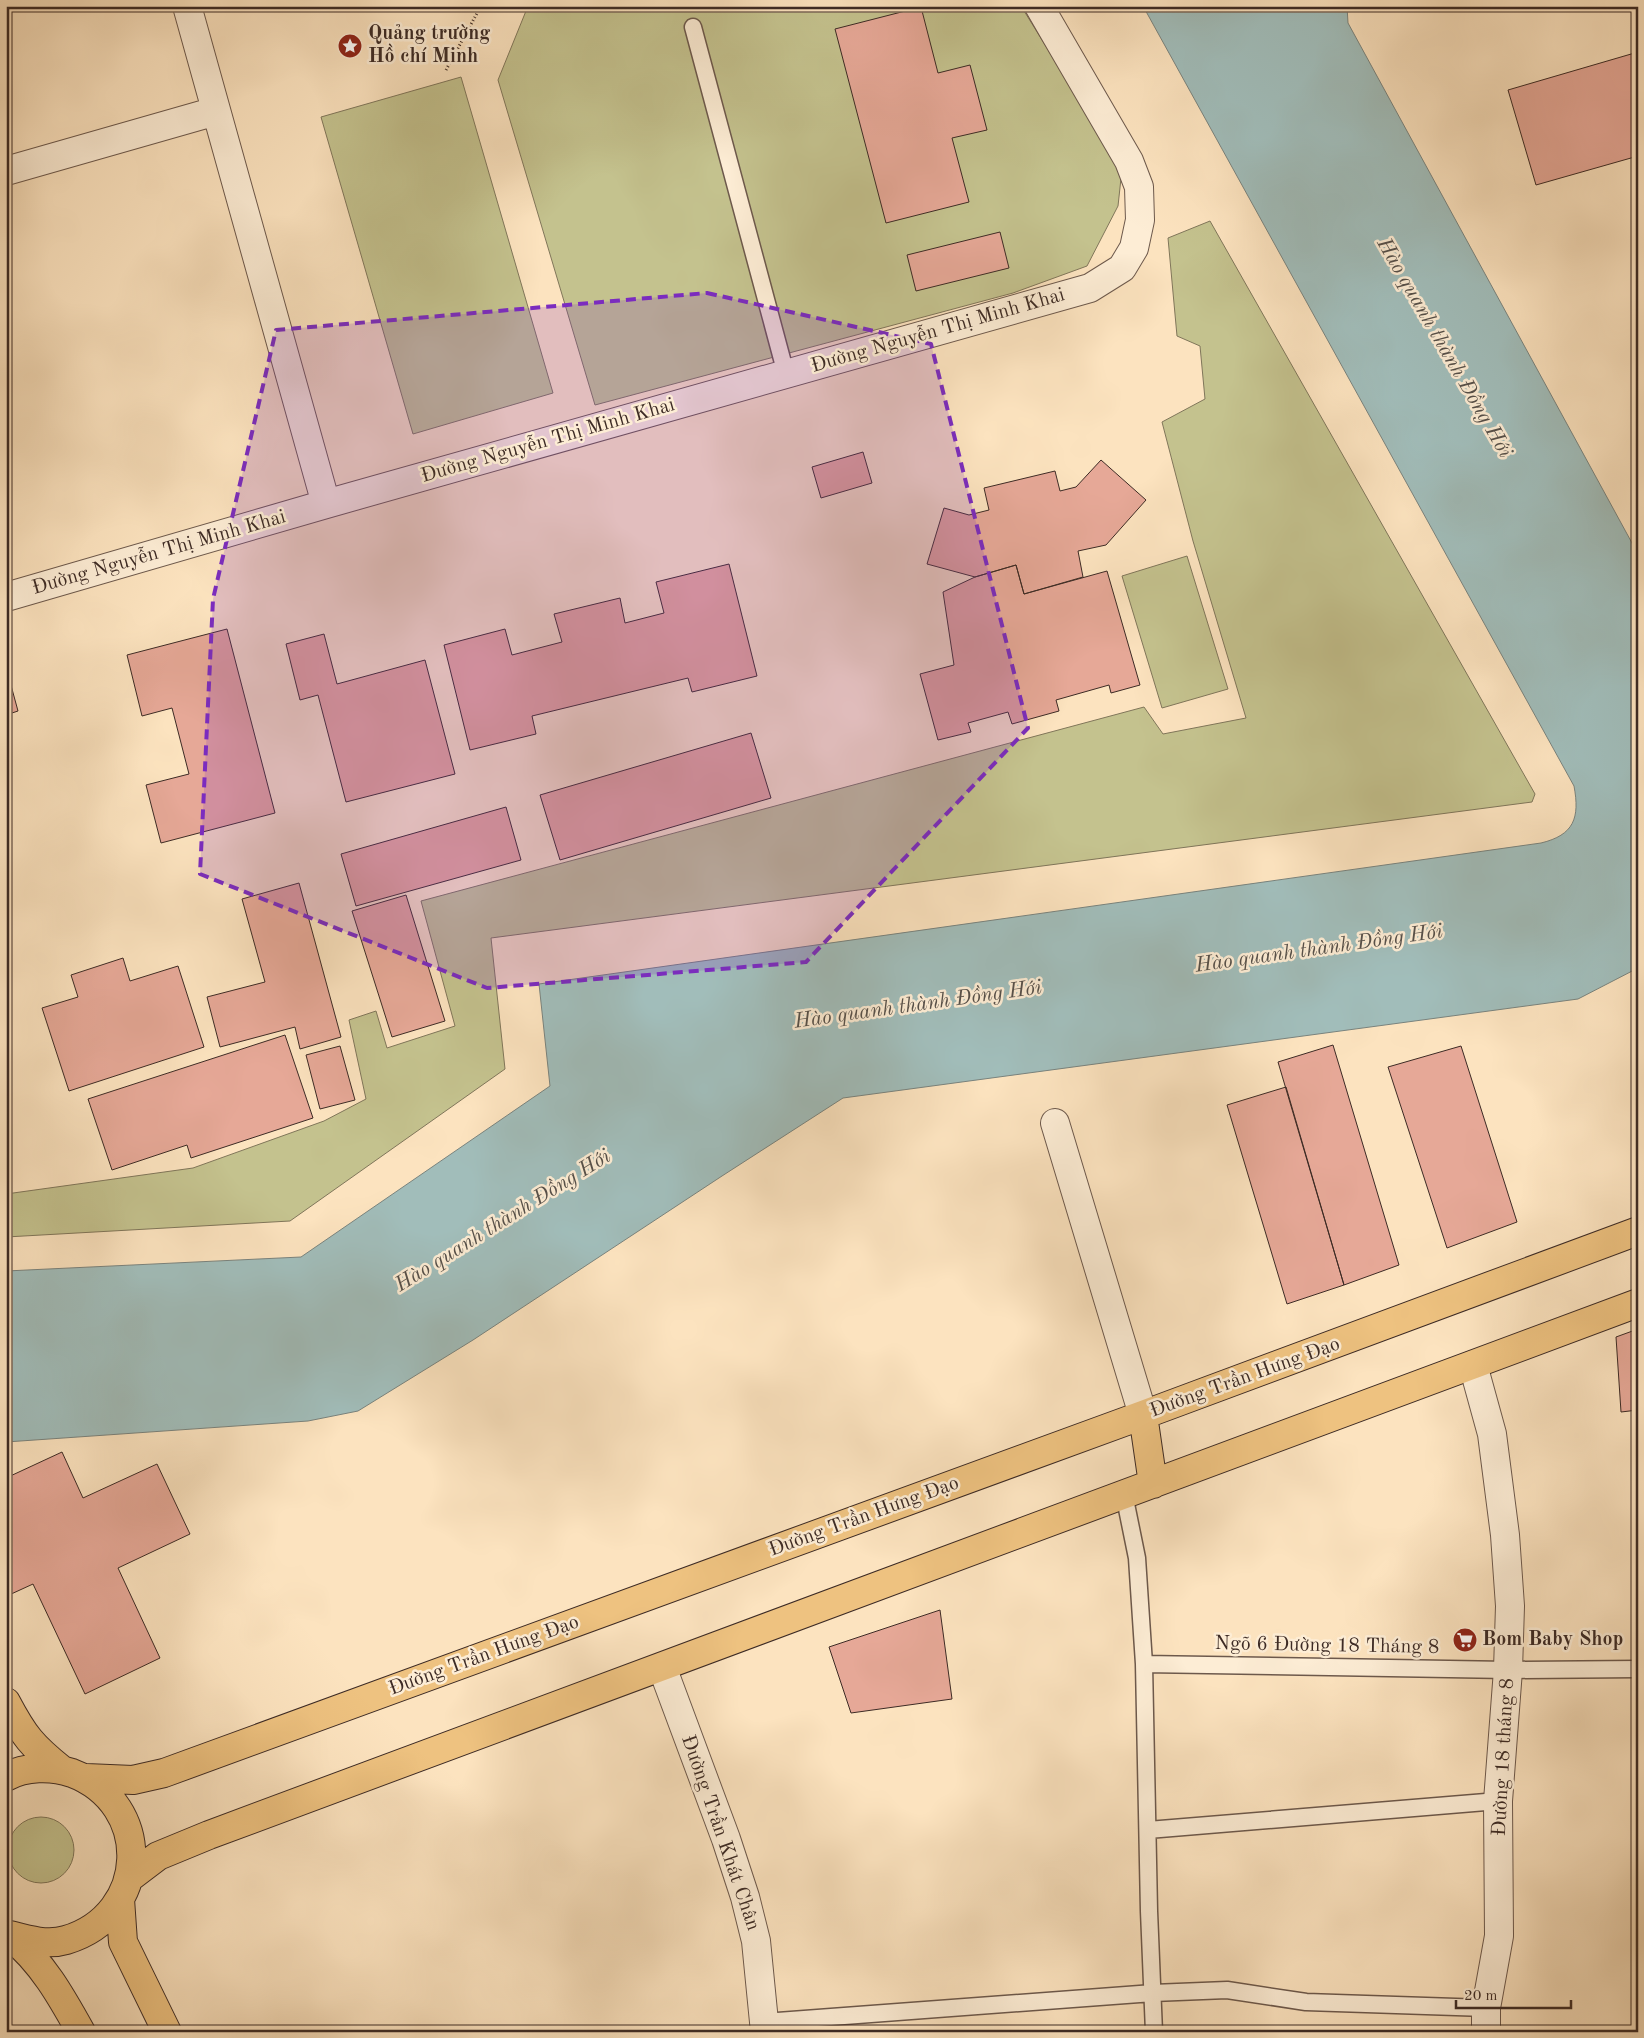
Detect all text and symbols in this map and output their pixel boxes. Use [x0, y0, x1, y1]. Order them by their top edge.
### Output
place label: Quảng trường Hồ chí Minh [368, 24, 490, 67]
place icon: Quảng trường Hồ chí Minh [337, 33, 363, 59]
water label: Hào quanh thành Đồng Hới [1372, 233, 1517, 461]
street label: Đường Nguyễn Thị Minh Khai [809, 284, 1067, 377]
street label: Đường Nguyễn Thị Minh Khai [419, 394, 677, 487]
street label: Đường Nguyễn Thị Minh Khai [30, 506, 288, 599]
water label: Hào quanh thành Đồng Hới [1193, 919, 1444, 977]
water label: Hào quanh thành Đồng Hới [792, 975, 1043, 1033]
water label: Hào quanh thành Đồng Hới [390, 1144, 615, 1297]
street label: Đường Trần Hưng Đạo [1147, 1332, 1343, 1422]
street label: Đường Trần Hưng Đạo [766, 1471, 962, 1561]
street label: Đường Trần Hưng Đạo [386, 1610, 582, 1700]
supermarket icon: Bom Baby Shop [1452, 1627, 1478, 1653]
place label: Bom Baby Shop [1482, 1630, 1623, 1650]
street label: Ngõ 6 Đường 18 Tháng 8 [1214, 1634, 1440, 1658]
street label: Đường 18 tháng 8 [1490, 1677, 1518, 1837]
street label: Đường Trần Khát Chân [677, 1732, 765, 1934]
scale bar [1456, 1978, 1572, 2010]
text: 20 m [1464, 1989, 1498, 2004]

